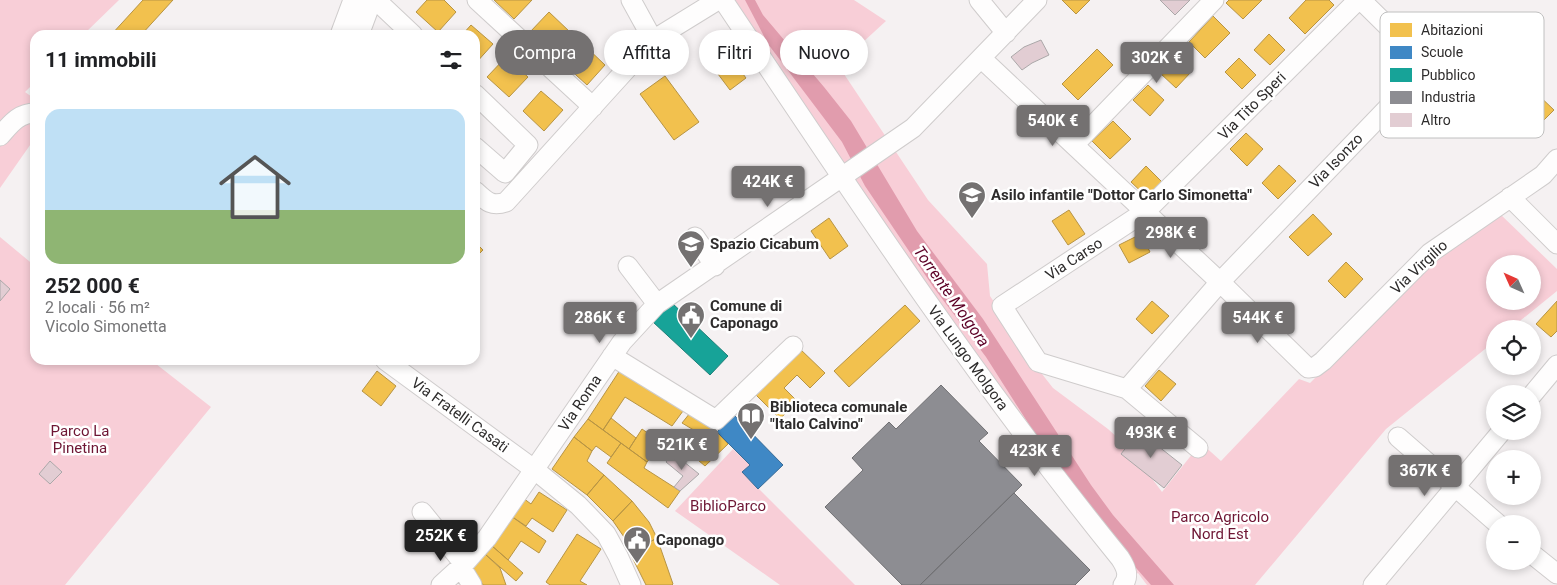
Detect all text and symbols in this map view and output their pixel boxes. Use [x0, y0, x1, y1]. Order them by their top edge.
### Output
legend [1380, 12, 1544, 138]
text: Abitazioni [1421, 22, 1483, 38]
chip: Compra [495, 30, 594, 75]
chip: Affitta [604, 30, 689, 75]
chip: Filtri [699, 30, 770, 75]
chip: Nuovo [780, 30, 868, 75]
pin: 302K € [1116, 42, 1198, 84]
text: Scuole [1421, 44, 1463, 60]
icon: filters [437, 46, 465, 74]
text: 11 immobili [45, 48, 157, 72]
text: 302K € [1132, 48, 1182, 67]
text: Pubblico [1421, 67, 1475, 83]
street label: Via Tito Speri [1214, 68, 1290, 144]
text: Industria [1421, 89, 1476, 105]
pin: 540K € [1012, 104, 1094, 147]
text: 540K € [1028, 111, 1078, 130]
text: Altro [1421, 112, 1451, 128]
street label: Via Isonzo [1305, 130, 1367, 192]
icon: home [210, 142, 300, 232]
pin: 424K € [727, 166, 809, 208]
text: 424K € [743, 172, 793, 191]
school or university icon: Asilo infantile "Dottor Carlo Simonetta" [957, 180, 987, 219]
place label: Asilo infantile "Dottor Carlo Simonetta" [991, 186, 1252, 204]
pin: 298K € [1130, 216, 1212, 259]
text: 298K € [1146, 223, 1196, 242]
school or university icon: Spazio Cicabum [676, 229, 706, 268]
street label: Via Carso [1042, 234, 1106, 284]
place label: Spazio Cicabum [710, 235, 819, 253]
street label: Via Virgilio [1387, 236, 1451, 298]
water label: Torrente Molgora [910, 242, 993, 350]
north arrow [1486, 255, 1541, 310]
map controls [1486, 255, 1541, 570]
text: 252 000 € [45, 274, 140, 298]
place label: Comune di Caponago [710, 297, 782, 332]
text: 2 locali · 56 m² [45, 298, 150, 317]
public building icon: Comune di Caponago [676, 300, 706, 339]
pin: 286K € [559, 302, 641, 344]
street label: Via Lungo Molgora [924, 302, 1012, 414]
pin: 544K € [1217, 302, 1299, 344]
text: 286K € [575, 308, 625, 327]
text: 544K € [1233, 308, 1283, 327]
text: Vicolo Simonetta [45, 317, 167, 336]
button: locate [1486, 320, 1541, 375]
street label: Via Roma [555, 371, 605, 435]
street label: Via Fratelli Casati [408, 374, 512, 456]
button: layers [1486, 385, 1541, 440]
place label: Biblioteca comunale "Italo Calvino" [770, 398, 907, 433]
library icon: Biblioteca comunale "Italo Calvino" [736, 401, 766, 440]
pin: 493K € [1110, 416, 1192, 459]
park label: Parco La Pinetina [51, 422, 109, 457]
text: 493K € [1126, 423, 1176, 442]
pin: 521K € [641, 428, 723, 471]
pin: 423K € [994, 434, 1076, 477]
text: 521K € [657, 435, 707, 454]
text: 423K € [1010, 441, 1060, 460]
button: + [1486, 450, 1541, 505]
pin: 367K € [1384, 454, 1466, 497]
text: 367K € [1400, 461, 1450, 480]
park label: BiblioParco [690, 497, 766, 515]
park label: Parco Agricolo Nord Est [1171, 508, 1269, 543]
button: − [1486, 515, 1541, 570]
pin: 252K € [400, 520, 482, 562]
public building icon: Caponago [622, 525, 652, 564]
text: 252K € [416, 526, 466, 545]
place label: Caponago [656, 531, 724, 549]

